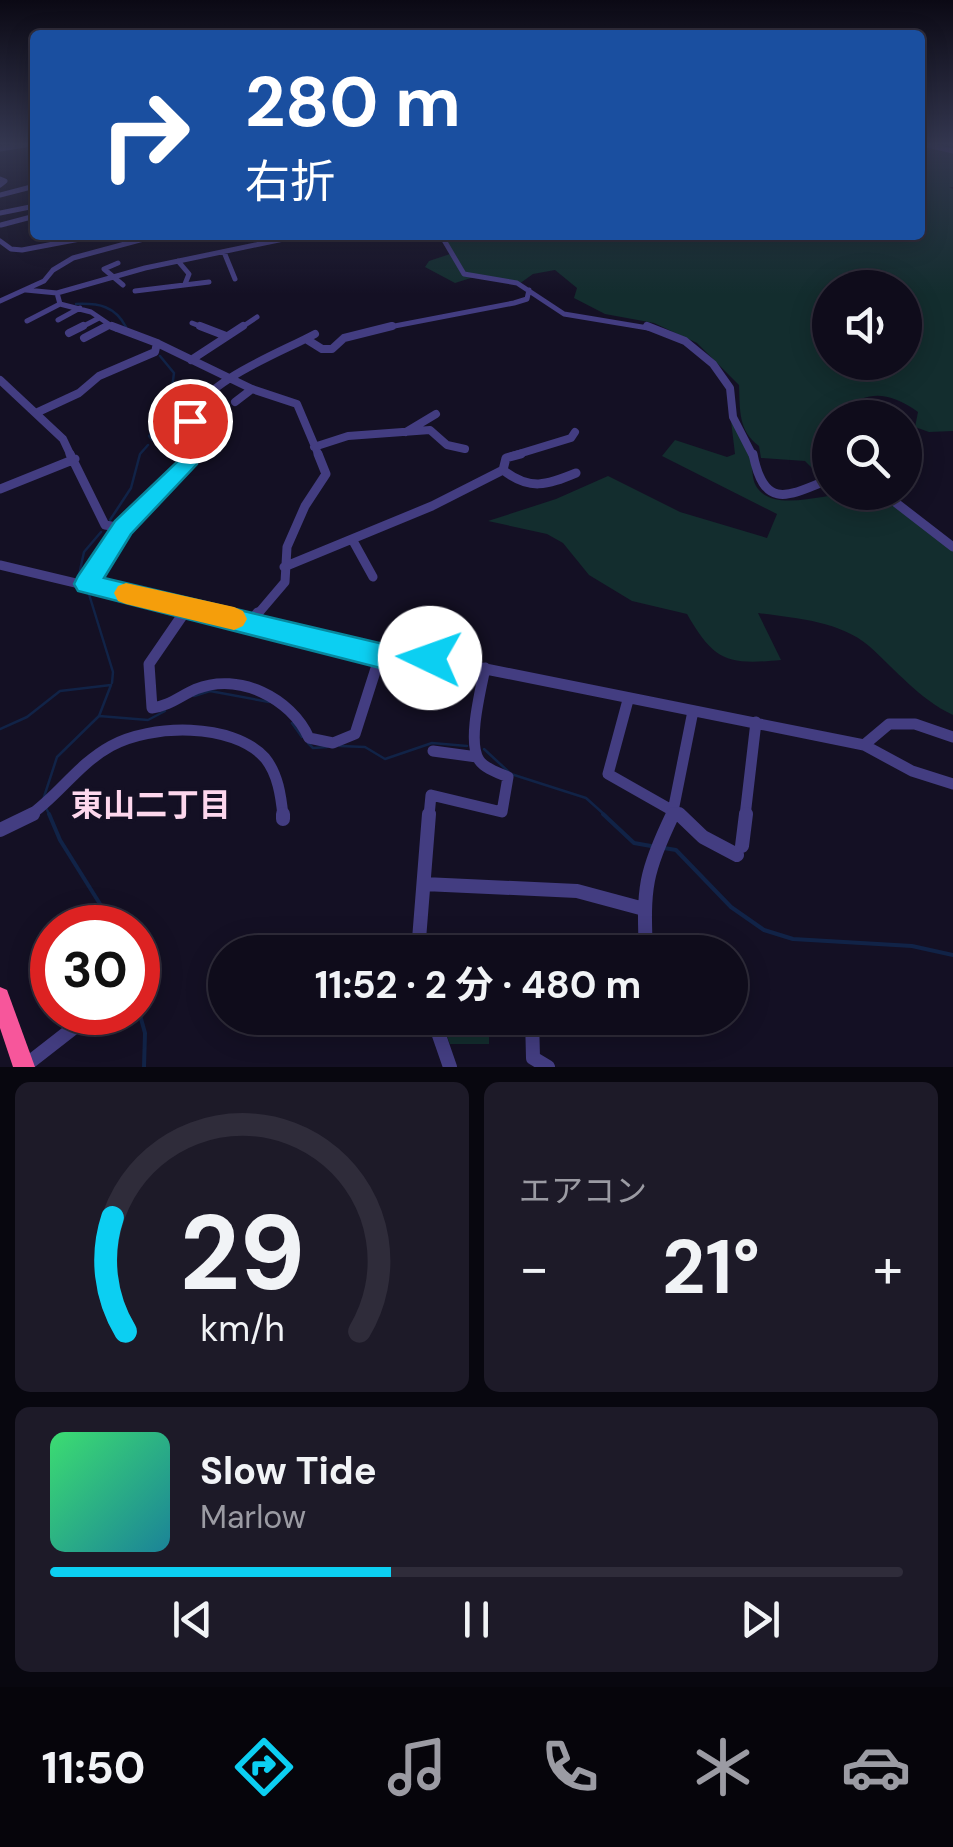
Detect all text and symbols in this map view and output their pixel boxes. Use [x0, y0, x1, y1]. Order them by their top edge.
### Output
text: 280 m [245, 57, 461, 148]
icon: right [80, 70, 210, 200]
text: 右折 [245, 152, 335, 211]
map controls [812, 270, 922, 510]
button: sound [812, 270, 922, 380]
pin [148, 379, 233, 464]
icon: arrive [163, 394, 218, 449]
button: search [812, 400, 922, 510]
position arrow [378, 606, 482, 710]
district label: 東山二丁目 [71, 784, 231, 826]
speed limit sign: 30 [30, 905, 160, 1035]
text: 11:52 · 2 分 · 480 m [315, 960, 641, 1010]
text: エアコン [519, 1170, 647, 1212]
text: 29 [179, 1186, 305, 1321]
text: 21° [662, 1219, 760, 1316]
text: − [519, 1232, 549, 1304]
text: + [873, 1232, 903, 1304]
text: km/h [200, 1306, 284, 1352]
text: Slow Tide [200, 1446, 377, 1496]
text: Marlow [200, 1496, 306, 1538]
icon: previous [165, 1592, 220, 1647]
icon: pause [449, 1592, 504, 1647]
icon: next [733, 1592, 788, 1647]
icon: directions [229, 1732, 299, 1802]
icon: music [382, 1732, 452, 1802]
icon: phone [535, 1732, 605, 1802]
icon: climate [688, 1732, 758, 1802]
icon: car [841, 1732, 911, 1802]
text: 11:50 [42, 1738, 145, 1797]

